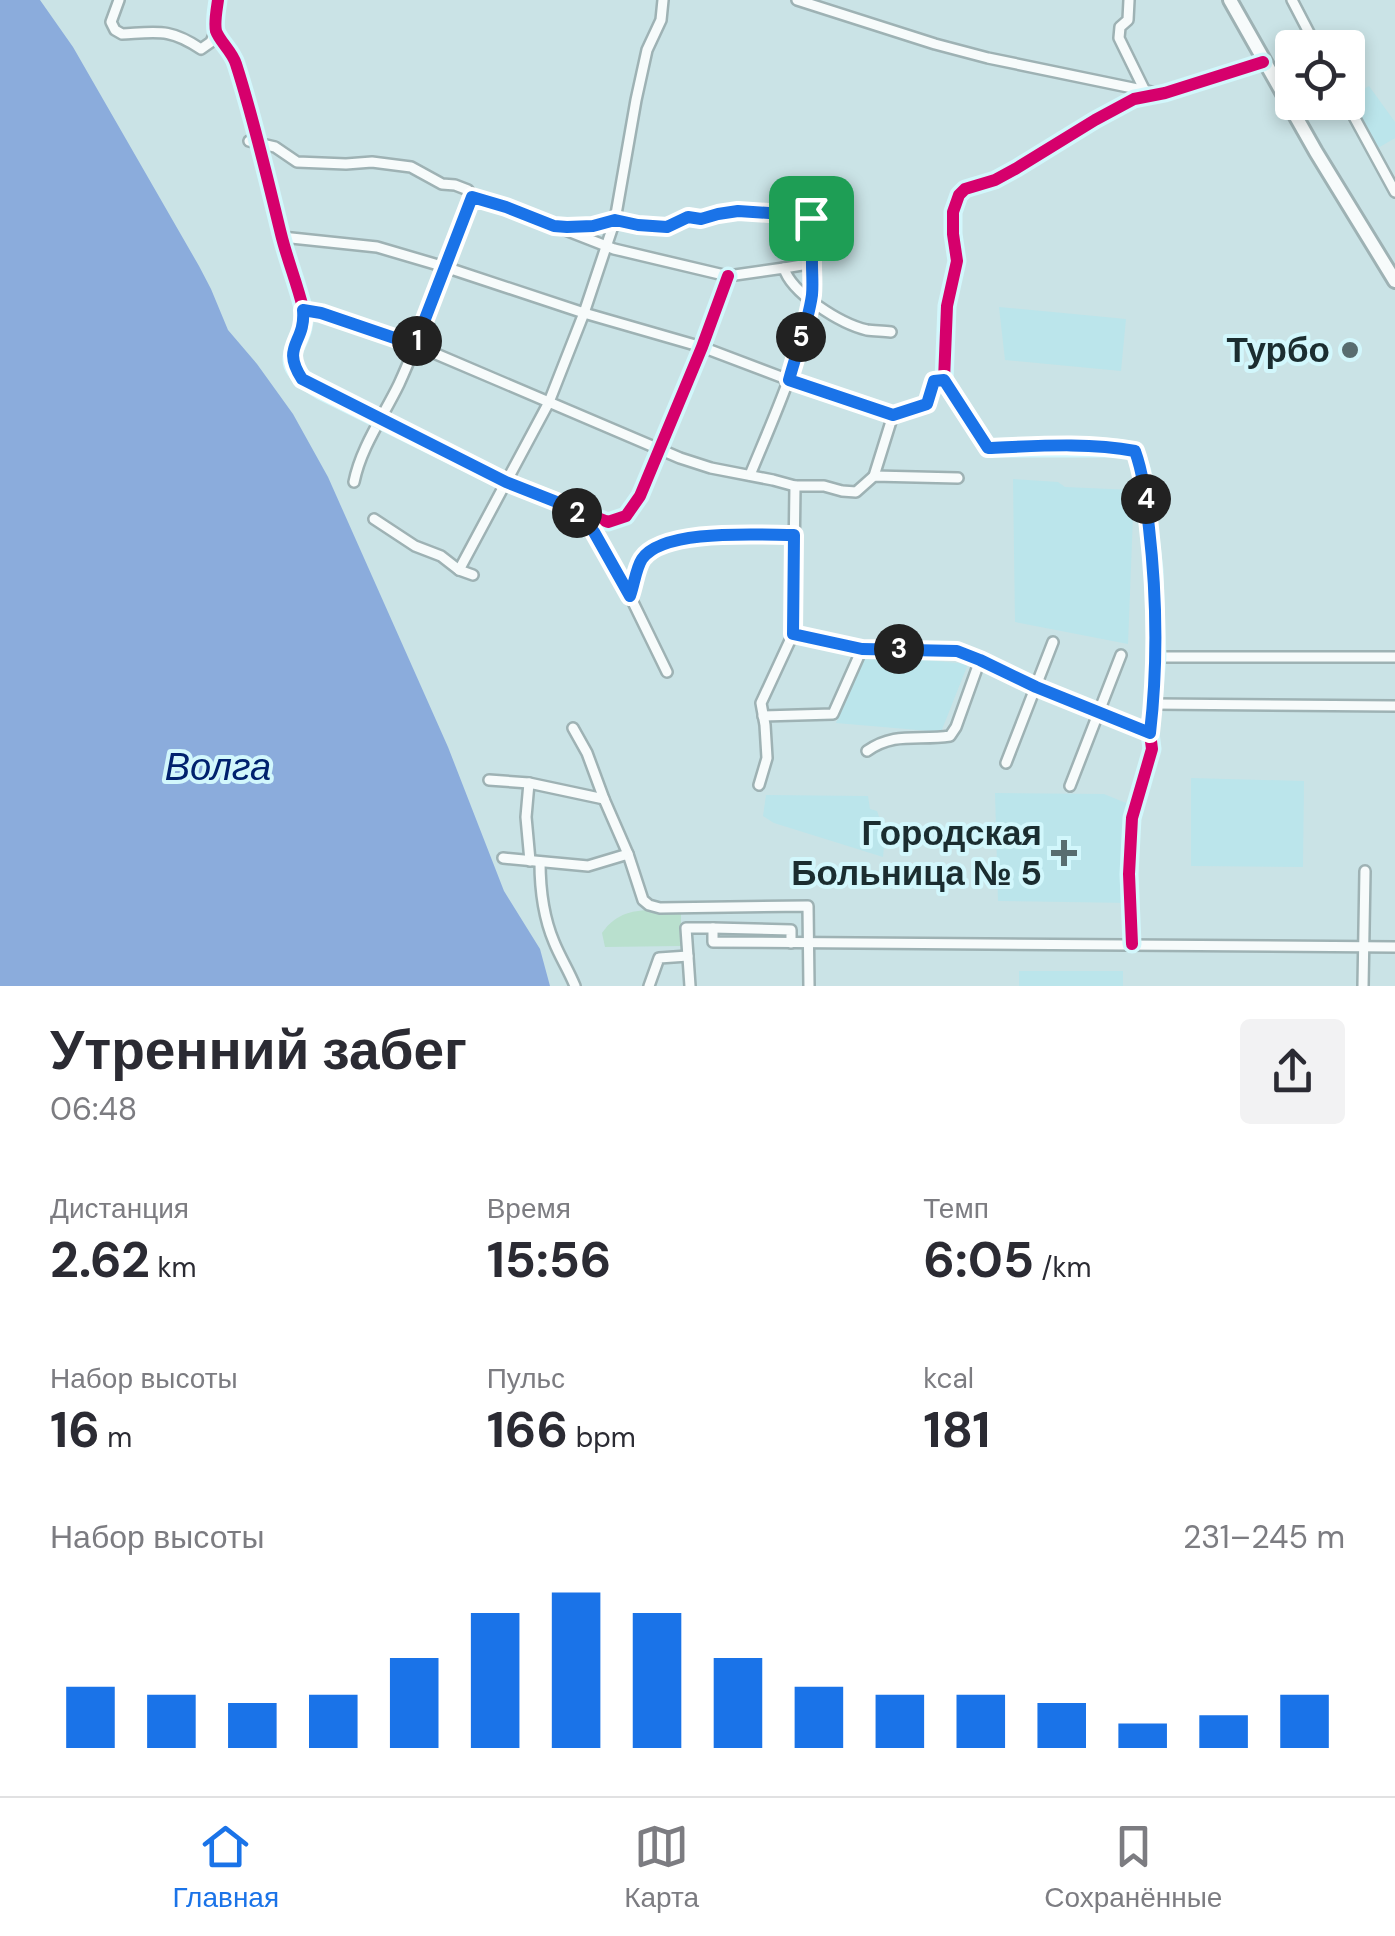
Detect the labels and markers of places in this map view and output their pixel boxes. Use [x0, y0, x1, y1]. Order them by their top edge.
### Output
pin [769, 176, 854, 261]
pin: 5 [776, 312, 826, 362]
pin: 1 [392, 316, 442, 366]
place label: Турбо [1227, 327, 1330, 373]
marker: Турбо [1339, 339, 1361, 361]
pin: 4 [1121, 474, 1171, 524]
pin: 2 [552, 488, 602, 538]
pin: 3 [874, 624, 924, 674]
place label: Городская Больница № 5 [791, 810, 1042, 896]
marker: Городская Больница № 5 [1051, 840, 1077, 866]

